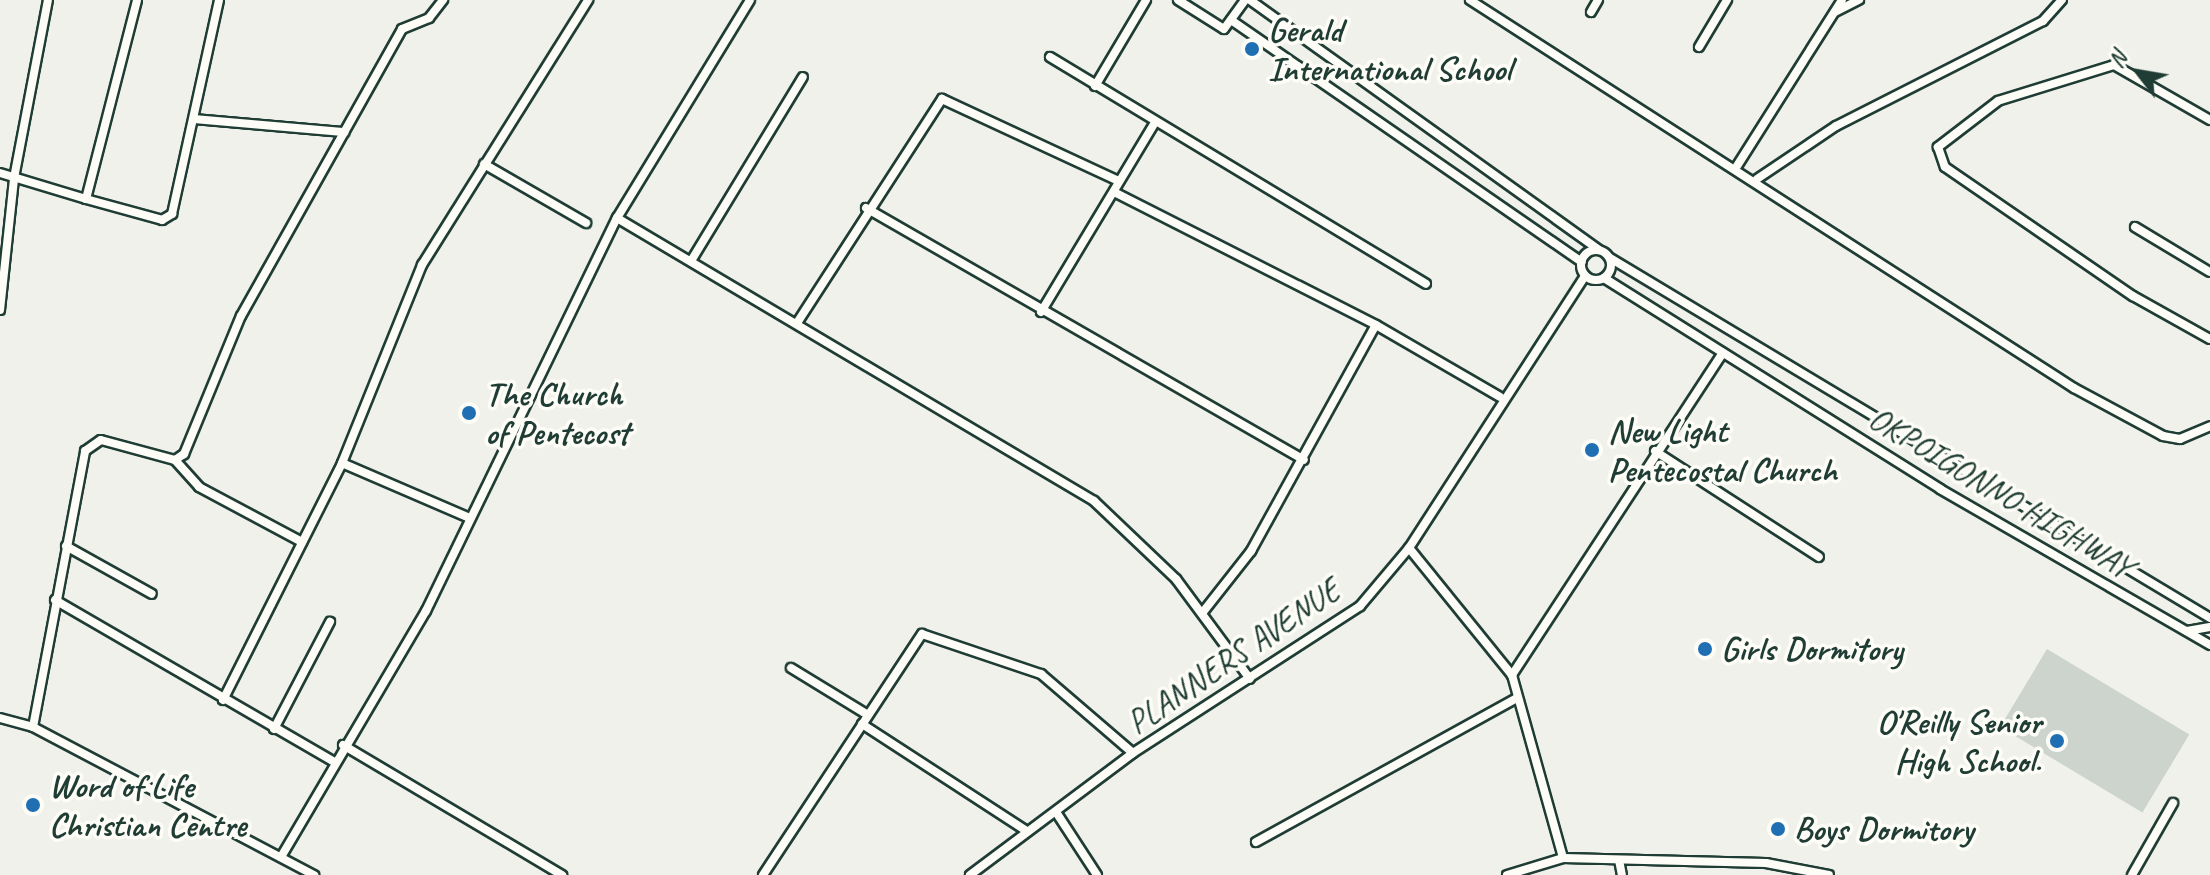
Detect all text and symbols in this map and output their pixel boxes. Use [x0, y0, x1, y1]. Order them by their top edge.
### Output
place label: Gerald International School [1268, 9, 1511, 88]
north arrow [2098, 32, 2178, 112]
marker: Gerald International School [1243, 40, 1261, 58]
text: N [2102, 47, 2133, 73]
place label: The Church of Pentecost [485, 373, 629, 452]
street label: OKPOIGONNO HIGHWAY [1860, 396, 2142, 588]
marker: The Church of Pentecost [460, 404, 478, 422]
place label: New Light Pentecostal Church [1608, 410, 1837, 490]
marker: New Light Pentecostal Church [1583, 441, 1601, 459]
street label: PLANNERS AVENUE [1118, 569, 1348, 743]
place label: Girls Dormitory [1721, 629, 1903, 669]
marker: Girls Dormitory [1696, 640, 1714, 658]
place label: O'Reilly Senior High School. [1877, 701, 2041, 780]
marker: O'Reilly Senior High School. [2048, 732, 2066, 750]
place label: Word of Life Christian Centre [49, 765, 246, 844]
marker: Word of Life Christian Centre [24, 796, 42, 814]
place label: Boys Dormitory [1794, 809, 1975, 849]
marker: Boys Dormitory [1769, 820, 1787, 838]

